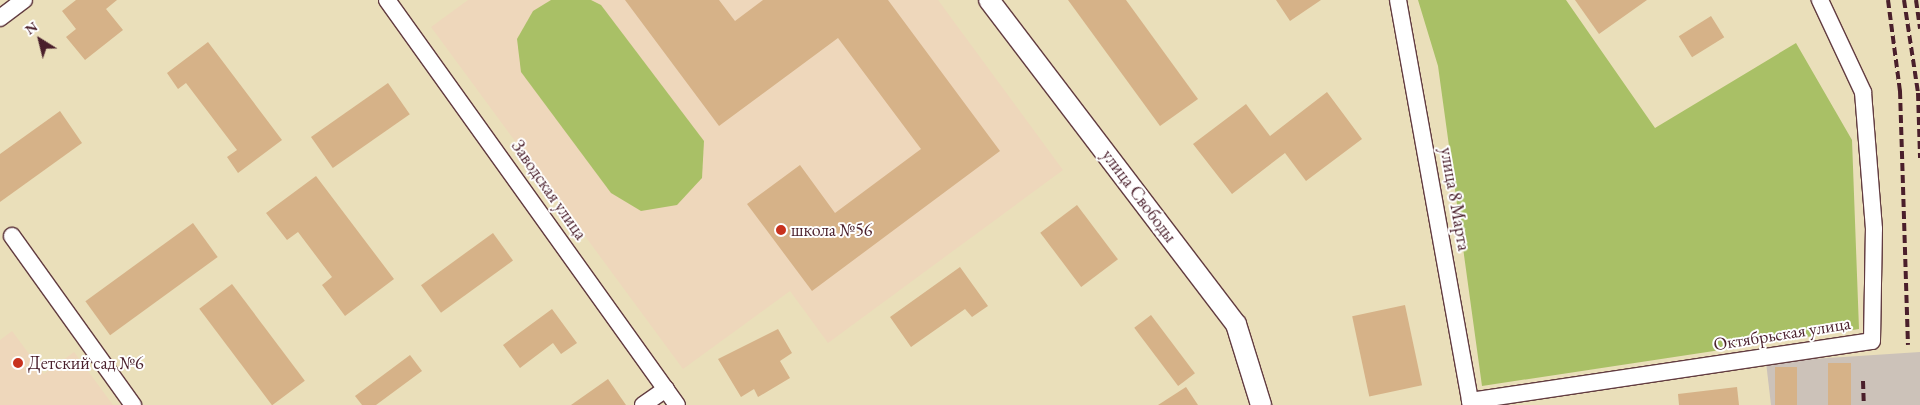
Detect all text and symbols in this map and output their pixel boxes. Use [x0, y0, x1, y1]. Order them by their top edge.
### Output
north arrow [15, 15, 65, 65]
text: N [21, 17, 41, 38]
street label: Заводская улица [507, 136, 591, 244]
street label: улица Свободы [1097, 145, 1181, 247]
street label: улица 8 Марта [1435, 146, 1475, 252]
place label: школа №56 [791, 219, 872, 241]
marker: школа №56 [775, 224, 787, 236]
street label: Октябрьская улица [1712, 312, 1852, 356]
place label: Детский сад №6 [28, 352, 144, 374]
marker: Детский сад №6 [12, 357, 24, 369]

